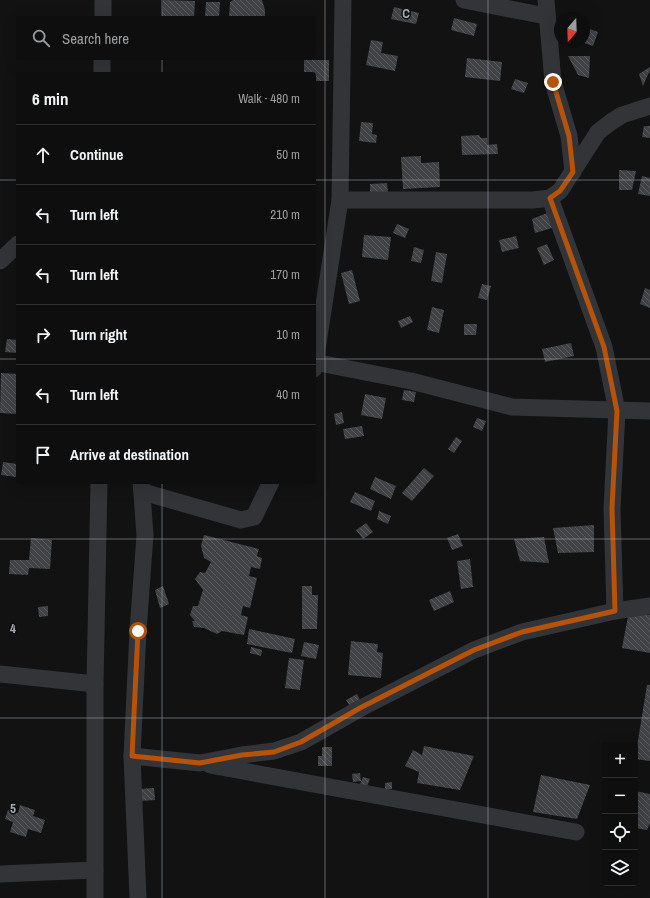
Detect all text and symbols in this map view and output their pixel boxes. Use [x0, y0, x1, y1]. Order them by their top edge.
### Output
text: C [402, 5, 410, 22]
north arrow [554, 12, 590, 48]
search box [16, 16, 316, 60]
icon: search [30, 27, 52, 49]
text: Search here [62, 28, 129, 49]
route end [544, 73, 562, 91]
text: 6 min [32, 87, 68, 110]
text: Walk · 480 m [238, 90, 300, 107]
icon: ahead [32, 144, 54, 166]
text: Continue [70, 144, 123, 165]
text: 50 m [276, 146, 300, 163]
icon: left [32, 204, 54, 226]
text: Turn left [70, 204, 118, 225]
text: 210 m [270, 206, 300, 223]
icon: left [32, 264, 54, 286]
text: Turn left [70, 264, 118, 285]
text: 170 m [270, 266, 300, 283]
icon: right [32, 324, 54, 346]
text: Turn right [70, 324, 127, 345]
text: 10 m [276, 326, 300, 343]
icon: left [32, 384, 54, 406]
text: Turn left [70, 384, 118, 405]
text: 40 m [276, 386, 300, 403]
icon: arrive [32, 444, 54, 466]
text: Arrive at destination [70, 444, 189, 465]
text: 4 [10, 620, 16, 637]
route start [129, 622, 147, 640]
map controls [602, 742, 638, 886]
button: + [602, 742, 638, 778]
button: − [602, 778, 638, 814]
text: 5 [10, 800, 16, 817]
button: locate [602, 814, 638, 850]
button: layers [602, 850, 638, 886]

